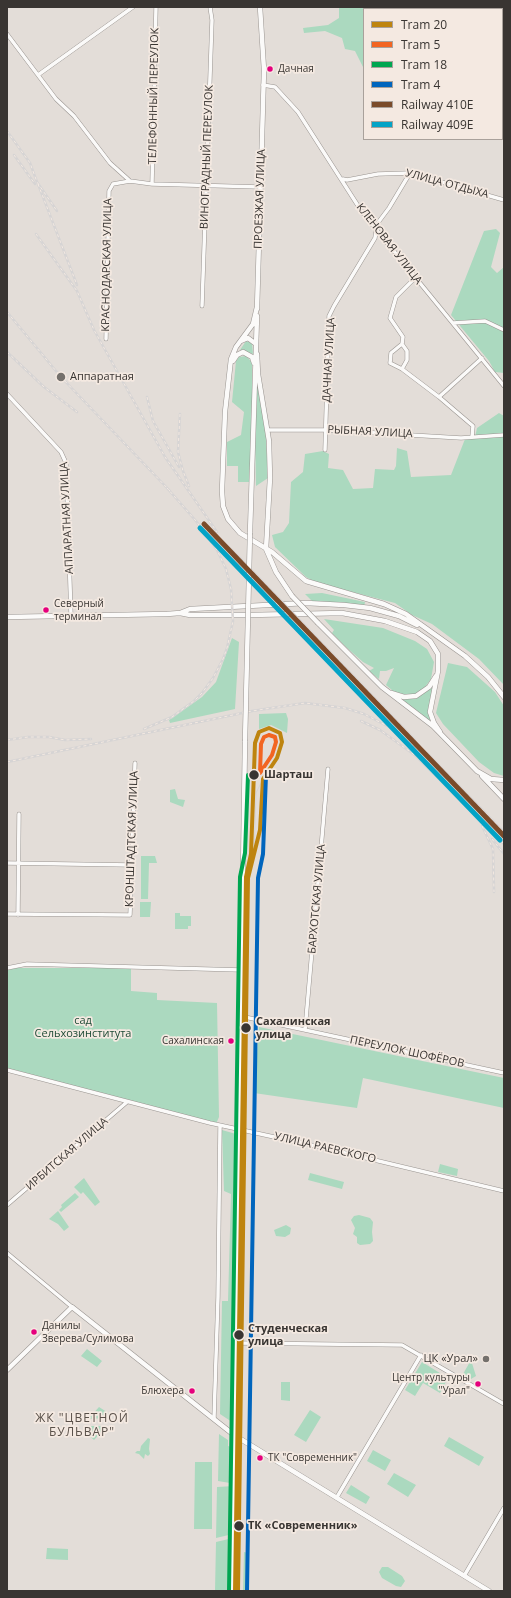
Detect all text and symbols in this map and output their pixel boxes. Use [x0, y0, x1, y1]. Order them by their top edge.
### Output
legend [363, 8, 503, 140]
text: Tram 20 [401, 16, 447, 33]
street label: ТЕЛЕФОННЫЙ ПЕРЕУЛОК [146, 28, 162, 164]
text: Tram 5 [401, 36, 440, 53]
text: Tram 18 [401, 56, 447, 73]
place label: Дачная [278, 63, 314, 75]
marker: Дачная [265, 64, 275, 74]
text: Tram 4 [401, 76, 440, 93]
street label: ВИНОГРАДНЫЙ ПЕРЕУЛОК [198, 85, 216, 229]
text: Railway 410E [401, 96, 473, 113]
text: Railway 409E [401, 116, 473, 133]
street label: ПРОЕЗЖАЯ УЛИЦА [252, 149, 268, 249]
street label: УЛИЦА ОТДЫХА [404, 167, 490, 201]
street label: КРАСНОДАРСКАЯ УЛИЦА [99, 198, 115, 332]
street label: КЛЕНОВАЯ УЛИЦА [353, 201, 425, 287]
street label: ДАЧНАЯ УЛИЦА [320, 317, 338, 403]
place label: Аппаратная [70, 370, 134, 384]
marker: Аппаратная [55, 371, 67, 383]
street label: РЫБНАЯ УЛИЦА [327, 423, 413, 441]
street label: АППАРАТНАЯ УЛИЦА [57, 462, 77, 574]
place label: Северный терминал [54, 598, 104, 622]
marker: Северный терминал [41, 605, 51, 615]
marker: Шарташ [247, 768, 261, 782]
place label: Шарташ [264, 768, 313, 782]
street label: КРОНШТАДТСКАЯ УЛИЦА [123, 771, 141, 907]
street label: БАРХОТСКАЯ УЛИЦА [306, 844, 328, 954]
park label: сад Сельхозинститута [35, 1014, 131, 1040]
place label: Сахалинская улица [256, 1015, 331, 1041]
marker: Сахалинская улица [239, 1021, 253, 1035]
street label: ПЕРЕУЛОК ШОФЁРОВ [349, 1033, 465, 1071]
place label: Сахалинская [162, 1035, 224, 1047]
marker: Сахалинская [226, 1036, 236, 1046]
street label: ИРБИТСКАЯ УЛИЦА [23, 1115, 111, 1193]
street label: УЛИЦА РАЕВСКОГО [273, 1130, 377, 1166]
place label: Данилы Зверева/Сулимова [42, 1320, 134, 1344]
place label: Студенческая улица [248, 1322, 328, 1348]
marker: Данилы Зверева/Сулимова [29, 1327, 39, 1337]
marker: Студенческая улица [232, 1328, 246, 1342]
place label: ЦК «Урал» [423, 1352, 478, 1366]
marker: ЦК «Урал» [481, 1354, 491, 1364]
place label: Центр культуры "Урал" [392, 1372, 470, 1396]
marker: Центр культуры "Урал" [473, 1379, 483, 1389]
place label: Блюхера [141, 1385, 184, 1397]
marker: Блюхера [187, 1386, 197, 1396]
district label: ЖК "ЦВЕТНОЙ БУЛЬВАР" [35, 1412, 129, 1440]
place label: ТК "Современник" [268, 1452, 357, 1464]
marker: ТК "Современник" [255, 1453, 265, 1463]
marker: ТК «Современник» [232, 1519, 246, 1533]
place label: ТК «Современник» [248, 1519, 357, 1533]

